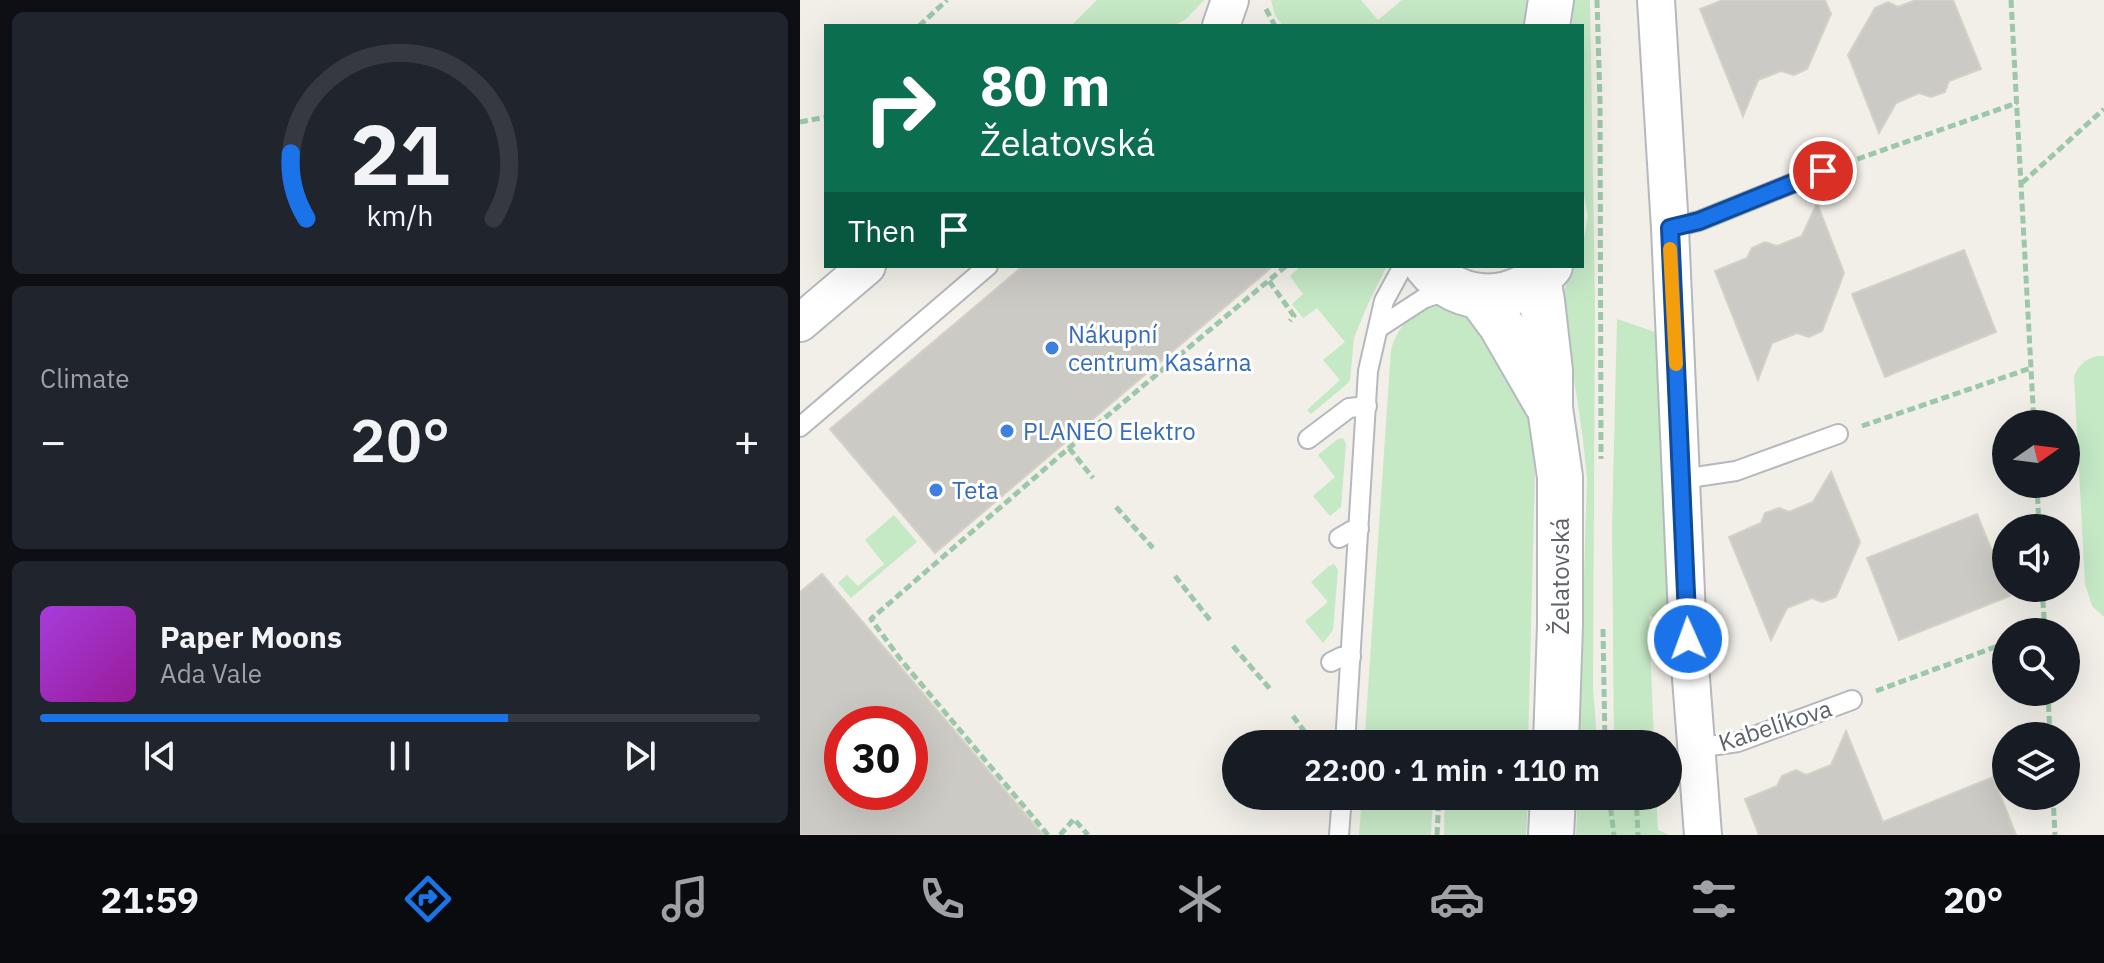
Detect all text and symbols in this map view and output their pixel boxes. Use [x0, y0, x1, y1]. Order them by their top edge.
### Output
text: 80 m [980, 49, 1110, 121]
icon: right [848, 56, 952, 160]
text: 21 [350, 100, 450, 208]
text: Želatovská [980, 119, 1155, 166]
pin [1789, 137, 1857, 205]
icon: arrive [1801, 149, 1845, 193]
text: km/h [366, 197, 434, 234]
icon: arrive [932, 208, 976, 252]
text: Then [848, 211, 916, 250]
place label: Nákupní centrum Kasárna [1068, 318, 1252, 378]
marker: Nákupní centrum Kasárna [1043, 339, 1061, 357]
text: Climate [40, 361, 130, 395]
text: 20° [350, 400, 450, 479]
north arrow [1992, 410, 2080, 498]
map controls [1992, 410, 2080, 810]
text: − [40, 412, 66, 469]
text: + [734, 412, 760, 469]
place label: PLANEO Elektro [1023, 415, 1196, 447]
marker: PLANEO Elektro [998, 422, 1016, 440]
place label: Teta [952, 474, 999, 506]
marker: Teta [927, 481, 945, 499]
button: sound [1992, 514, 2080, 602]
street label: Želatovská [1544, 517, 1576, 634]
position arrow [1646, 597, 1730, 681]
text: Paper Moons [160, 617, 342, 656]
button: search [1992, 618, 2080, 706]
text: Ada Vale [160, 656, 262, 690]
street label: Kabelíkova [1714, 692, 1836, 758]
speed limit sign: 30 [824, 706, 928, 810]
button: layers [1992, 722, 2080, 810]
icon: previous [138, 734, 182, 778]
icon: pause [378, 734, 422, 778]
icon: next [618, 734, 662, 778]
text: 22:00 · 1 min · 110 m [1304, 750, 1600, 789]
icon: directions [400, 871, 456, 927]
icon: music [657, 871, 713, 927]
icon: phone [914, 871, 970, 927]
icon: climate [1172, 871, 1228, 927]
icon: car [1429, 871, 1485, 927]
icon: filters [1686, 871, 1742, 927]
text: 21:59 [101, 876, 199, 923]
text: 20° [1943, 876, 2003, 923]

